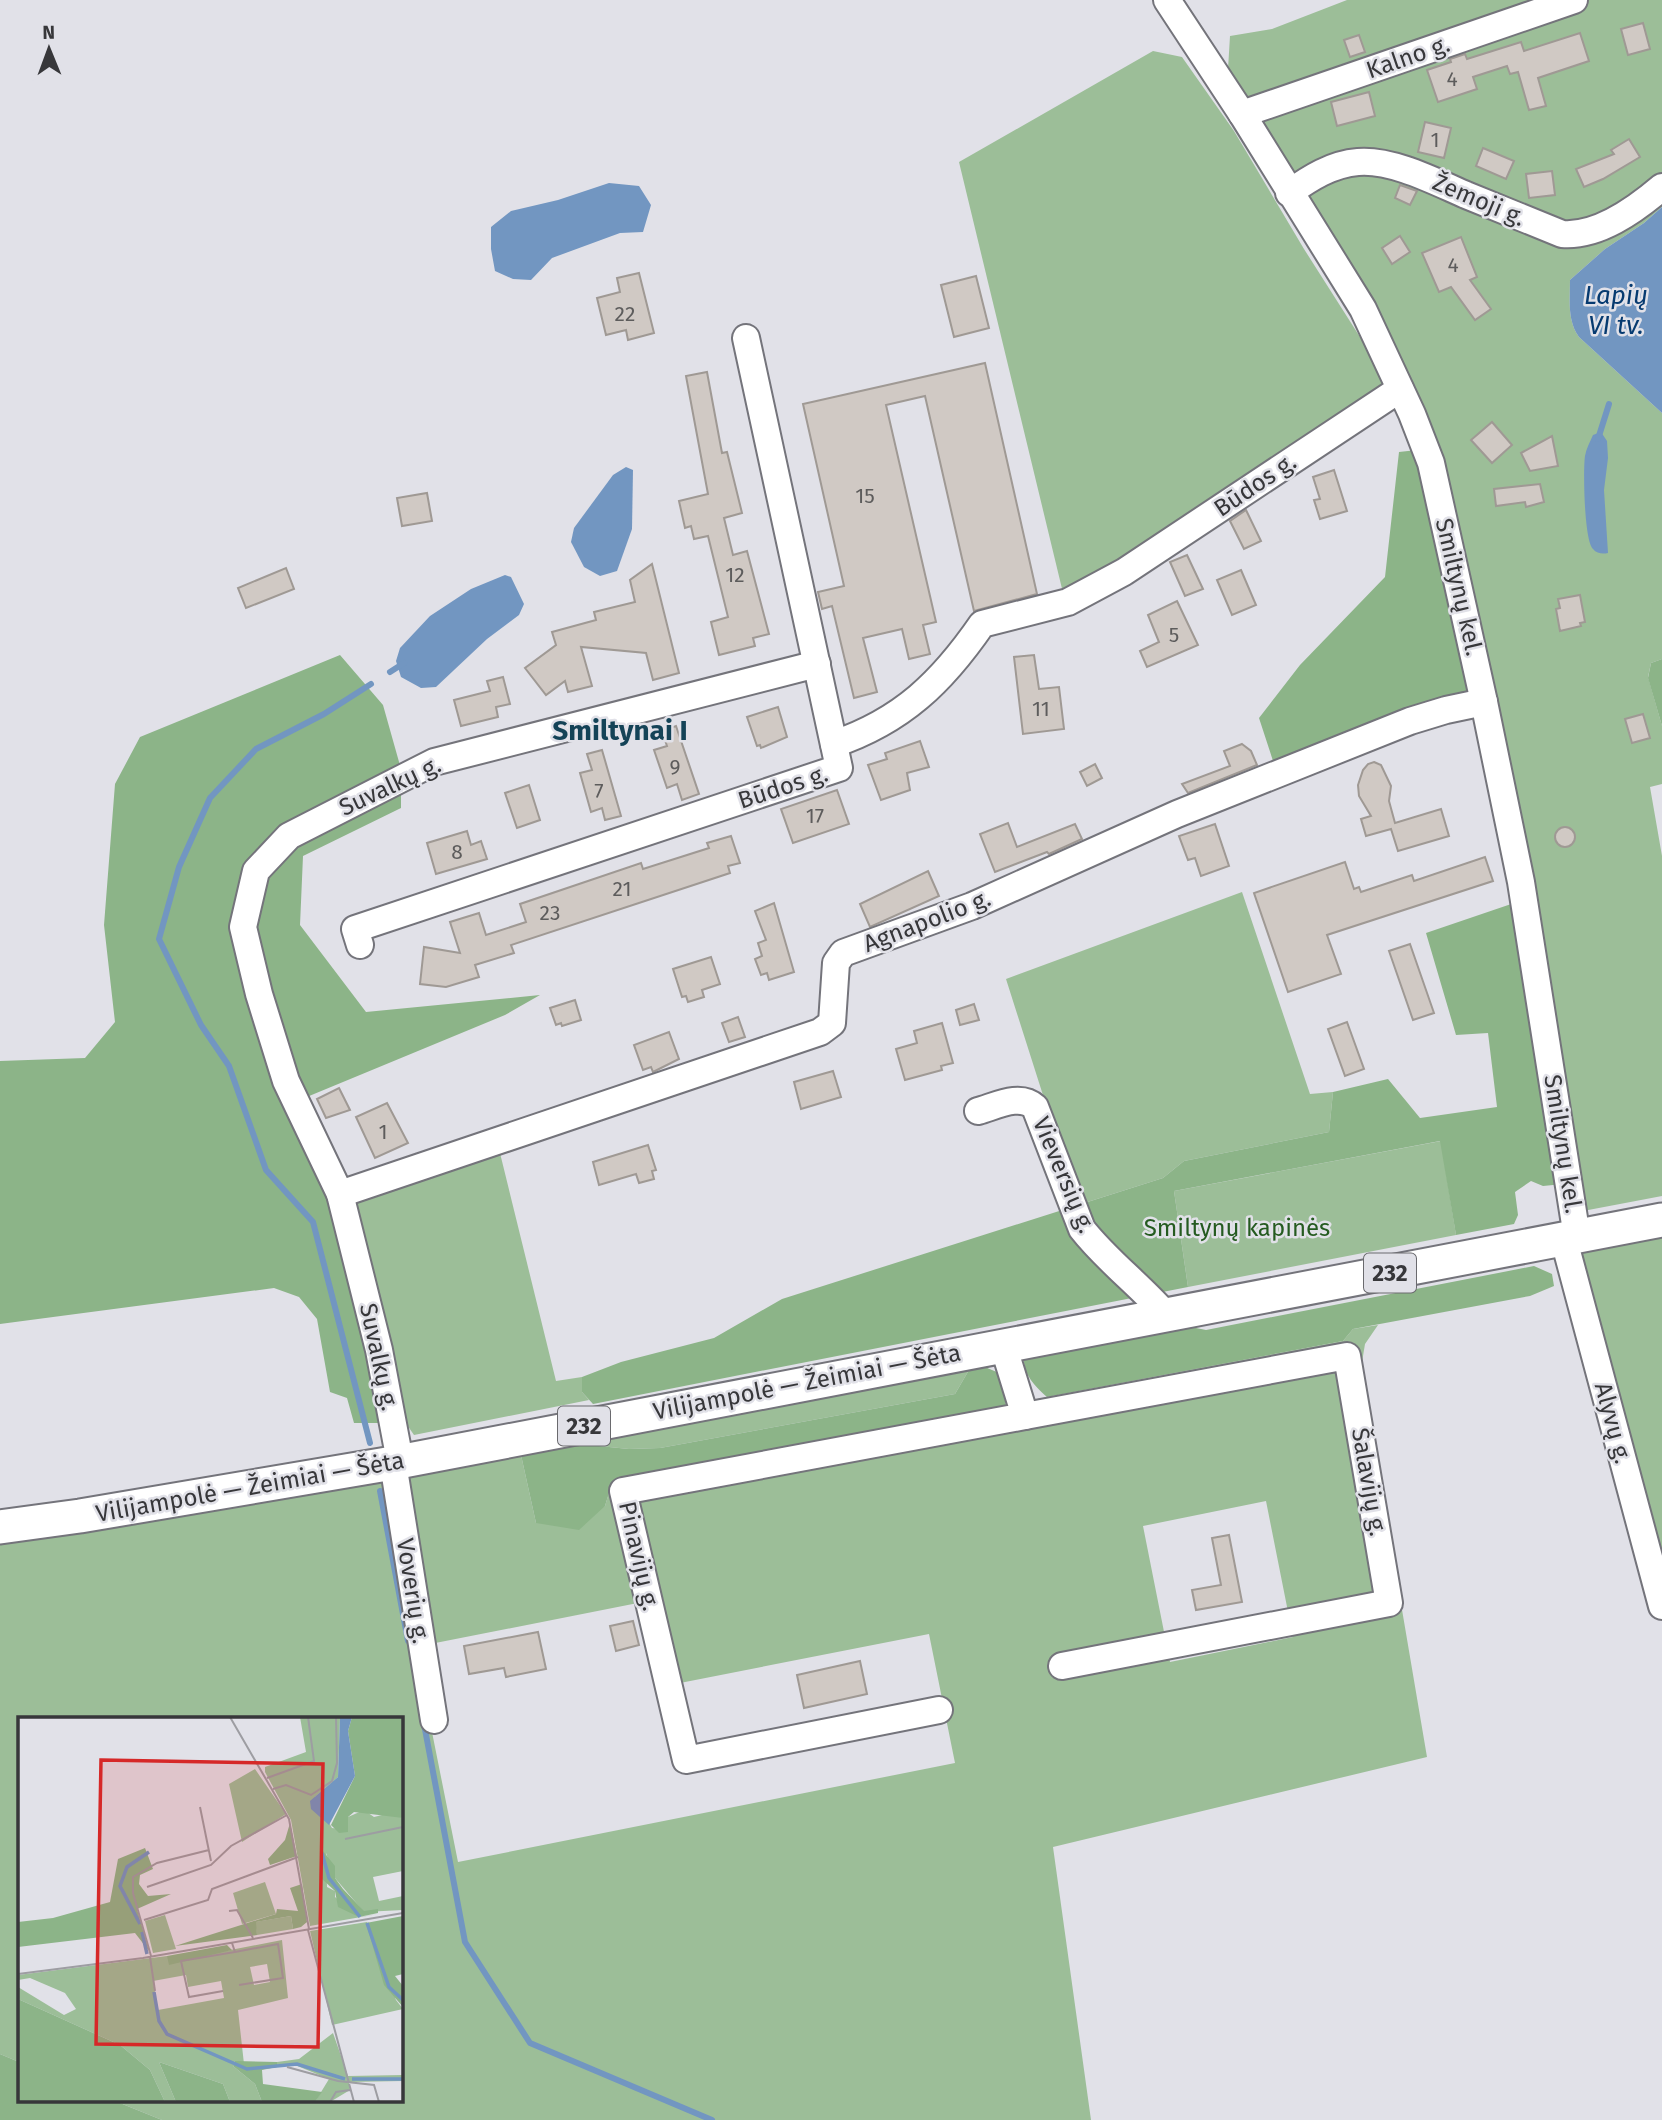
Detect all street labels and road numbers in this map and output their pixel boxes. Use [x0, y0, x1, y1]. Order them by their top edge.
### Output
street label: Kalno g. [1363, 30, 1453, 84]
street label: Žemoji g. [1429, 168, 1529, 232]
street label: Būdos g. [1209, 447, 1301, 523]
street label: Smiltynų kel. [1430, 516, 1488, 658]
street label: Suvalkų g. [335, 750, 445, 822]
street label: Būdos g. [735, 759, 831, 815]
street label: Agnapolio g. [859, 884, 995, 958]
street label: Smiltynų kel. [1538, 1073, 1588, 1215]
street label: Vieversių g. [1027, 1113, 1101, 1237]
road number: 232 [1364, 1254, 1416, 1292]
street label: Suvalkų g. [354, 1301, 404, 1413]
street label: Vilijampolė — Žeimiai — Šėta [651, 1337, 963, 1426]
street label: Alyvų g. [1589, 1379, 1637, 1467]
road number: 232 [558, 1406, 610, 1446]
street label: Šalavijų g. [1346, 1426, 1393, 1538]
street label: Vilijampolė — Žeimiai — Šėta [93, 1445, 406, 1528]
street label: Pinavijų g. [613, 1499, 665, 1613]
street label: Voverių g. [391, 1536, 435, 1646]

